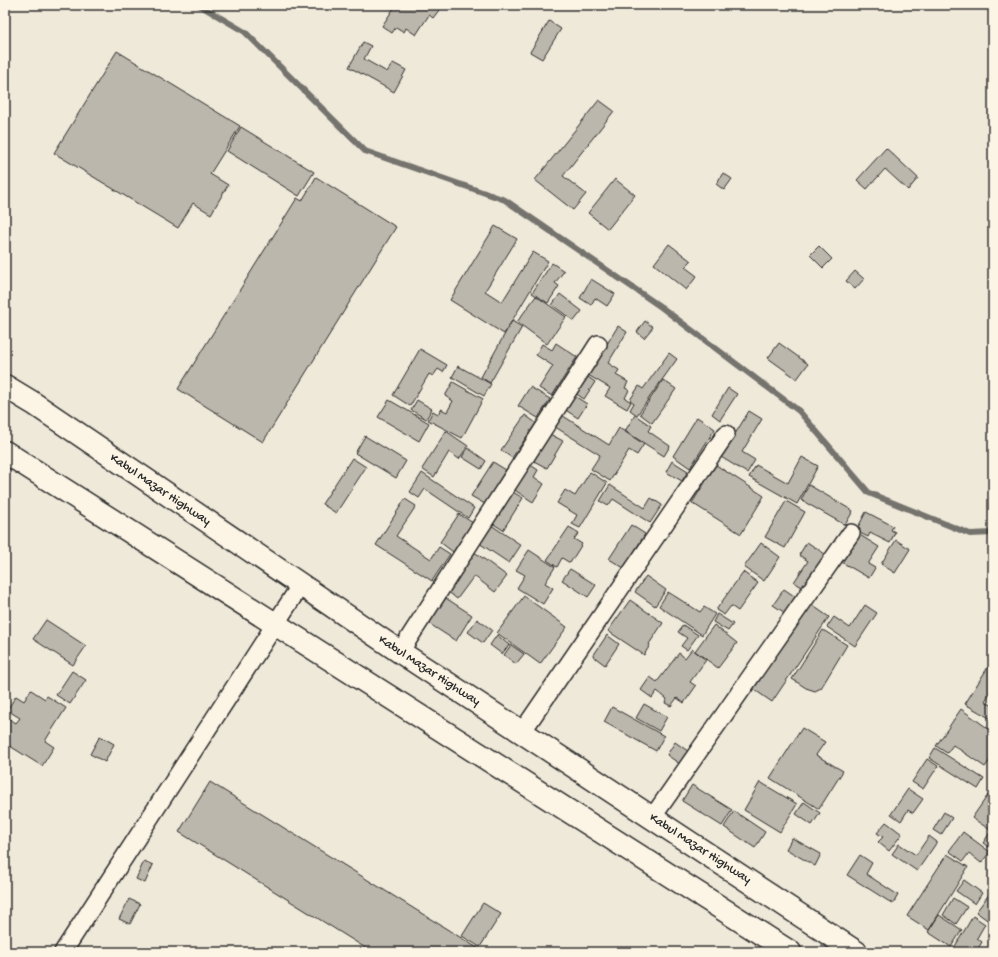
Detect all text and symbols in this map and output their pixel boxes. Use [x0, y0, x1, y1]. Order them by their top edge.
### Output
street label: Kabul Mazar Highway [107, 451, 214, 530]
street label: Kabul Mazar Highway [375, 632, 483, 710]
street label: Kabul Mazar Highway [646, 810, 754, 888]

